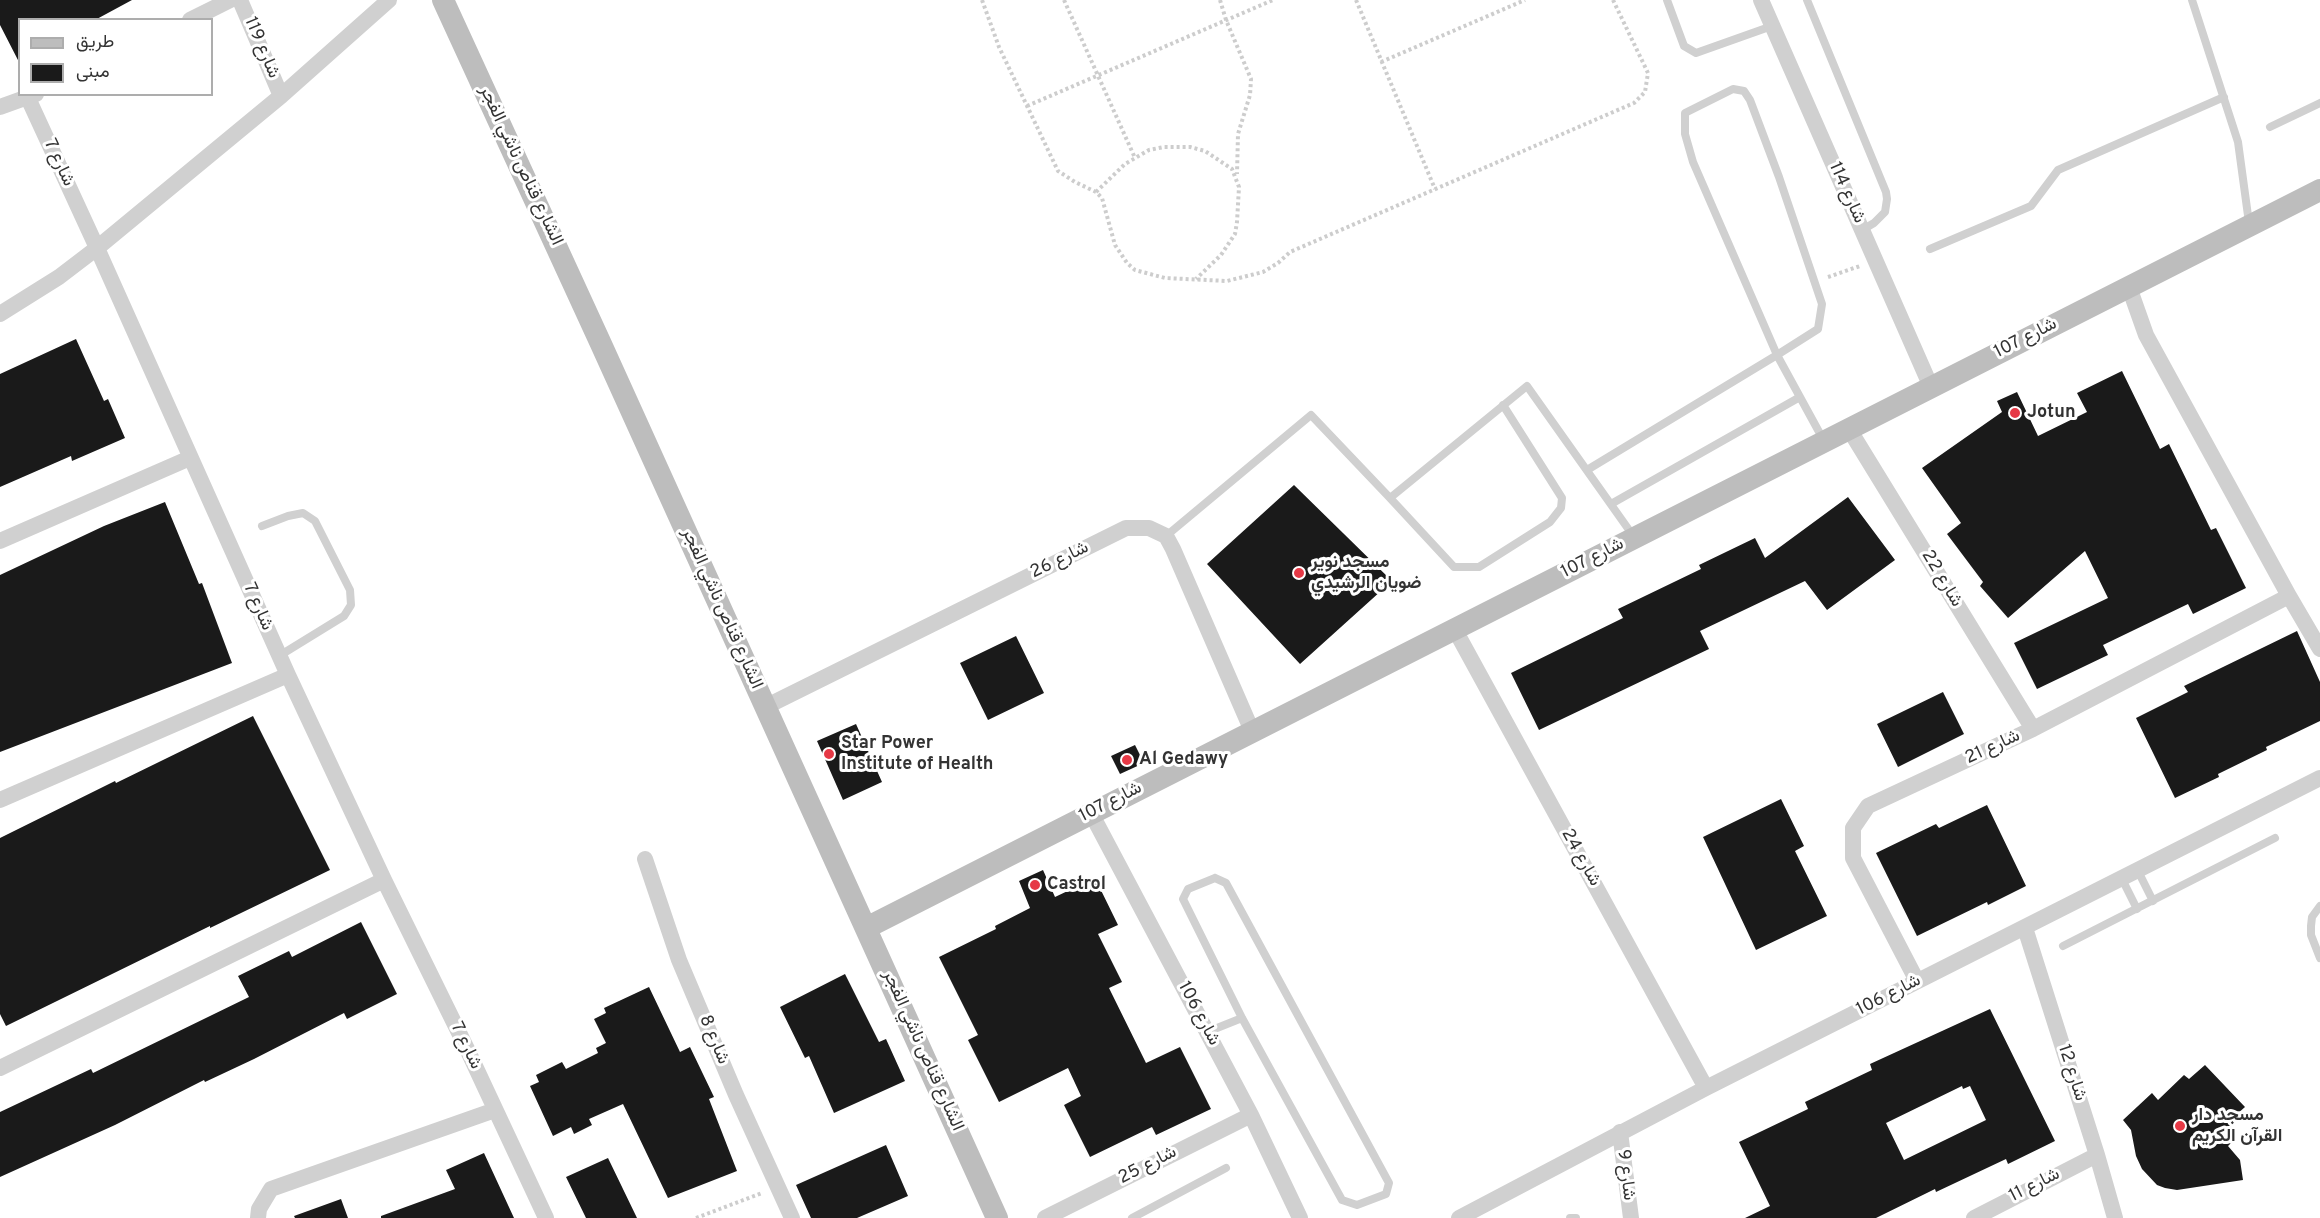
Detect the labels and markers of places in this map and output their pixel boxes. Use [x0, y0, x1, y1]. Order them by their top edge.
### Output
place label: Jotun [2027, 402, 2076, 424]
marker: Jotun [2008, 406, 2022, 420]
place label: مسجد نوير ضويان الرشيدي [1311, 552, 1422, 594]
marker: مسجد نوير ضويان الرشيدي [1292, 566, 1306, 580]
place label: Star Power Institute of Health [841, 733, 993, 776]
marker: Star Power Institute of Health [822, 747, 836, 761]
place label: Al Gedawy [1139, 749, 1228, 771]
marker: Al Gedawy [1120, 753, 1134, 767]
place label: Castrol [1047, 874, 1106, 896]
marker: Castrol [1028, 878, 1042, 892]
place label: مسجد دار القرآن الكريم [2192, 1105, 2282, 1148]
marker: مسجد دار القرآن الكريم [2173, 1119, 2187, 1133]

